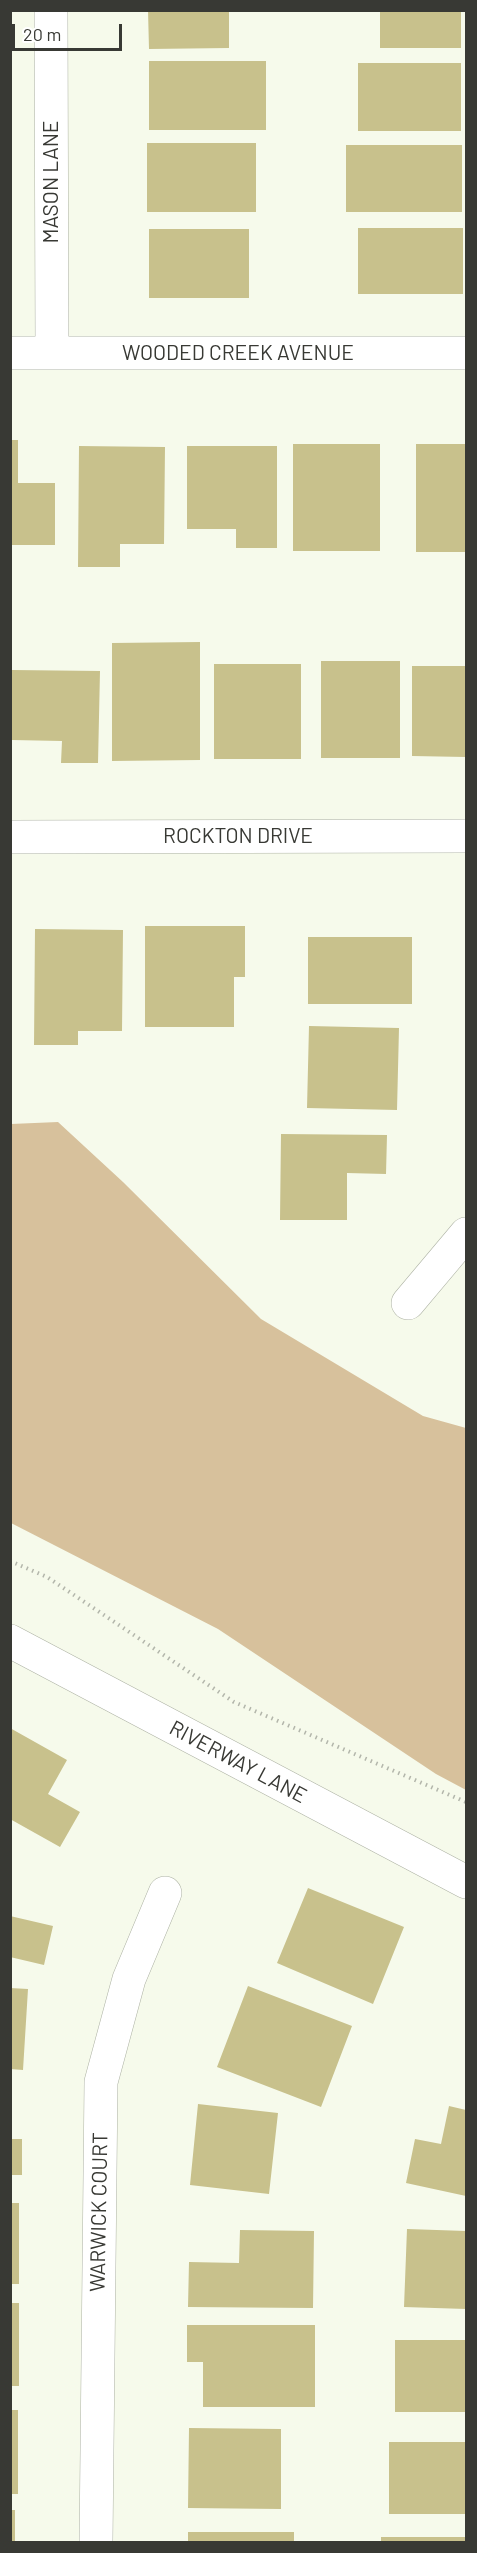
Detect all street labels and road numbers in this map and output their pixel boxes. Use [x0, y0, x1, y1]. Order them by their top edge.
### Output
street label: MASON LANE [38, 121, 64, 243]
street label: WOODED CREEK AVENUE [122, 340, 354, 366]
street label: ROCKTON DRIVE [163, 823, 313, 849]
street label: RIVERWAY LANE [165, 1715, 311, 1809]
street label: WARWICK COURT [85, 2132, 113, 2292]

